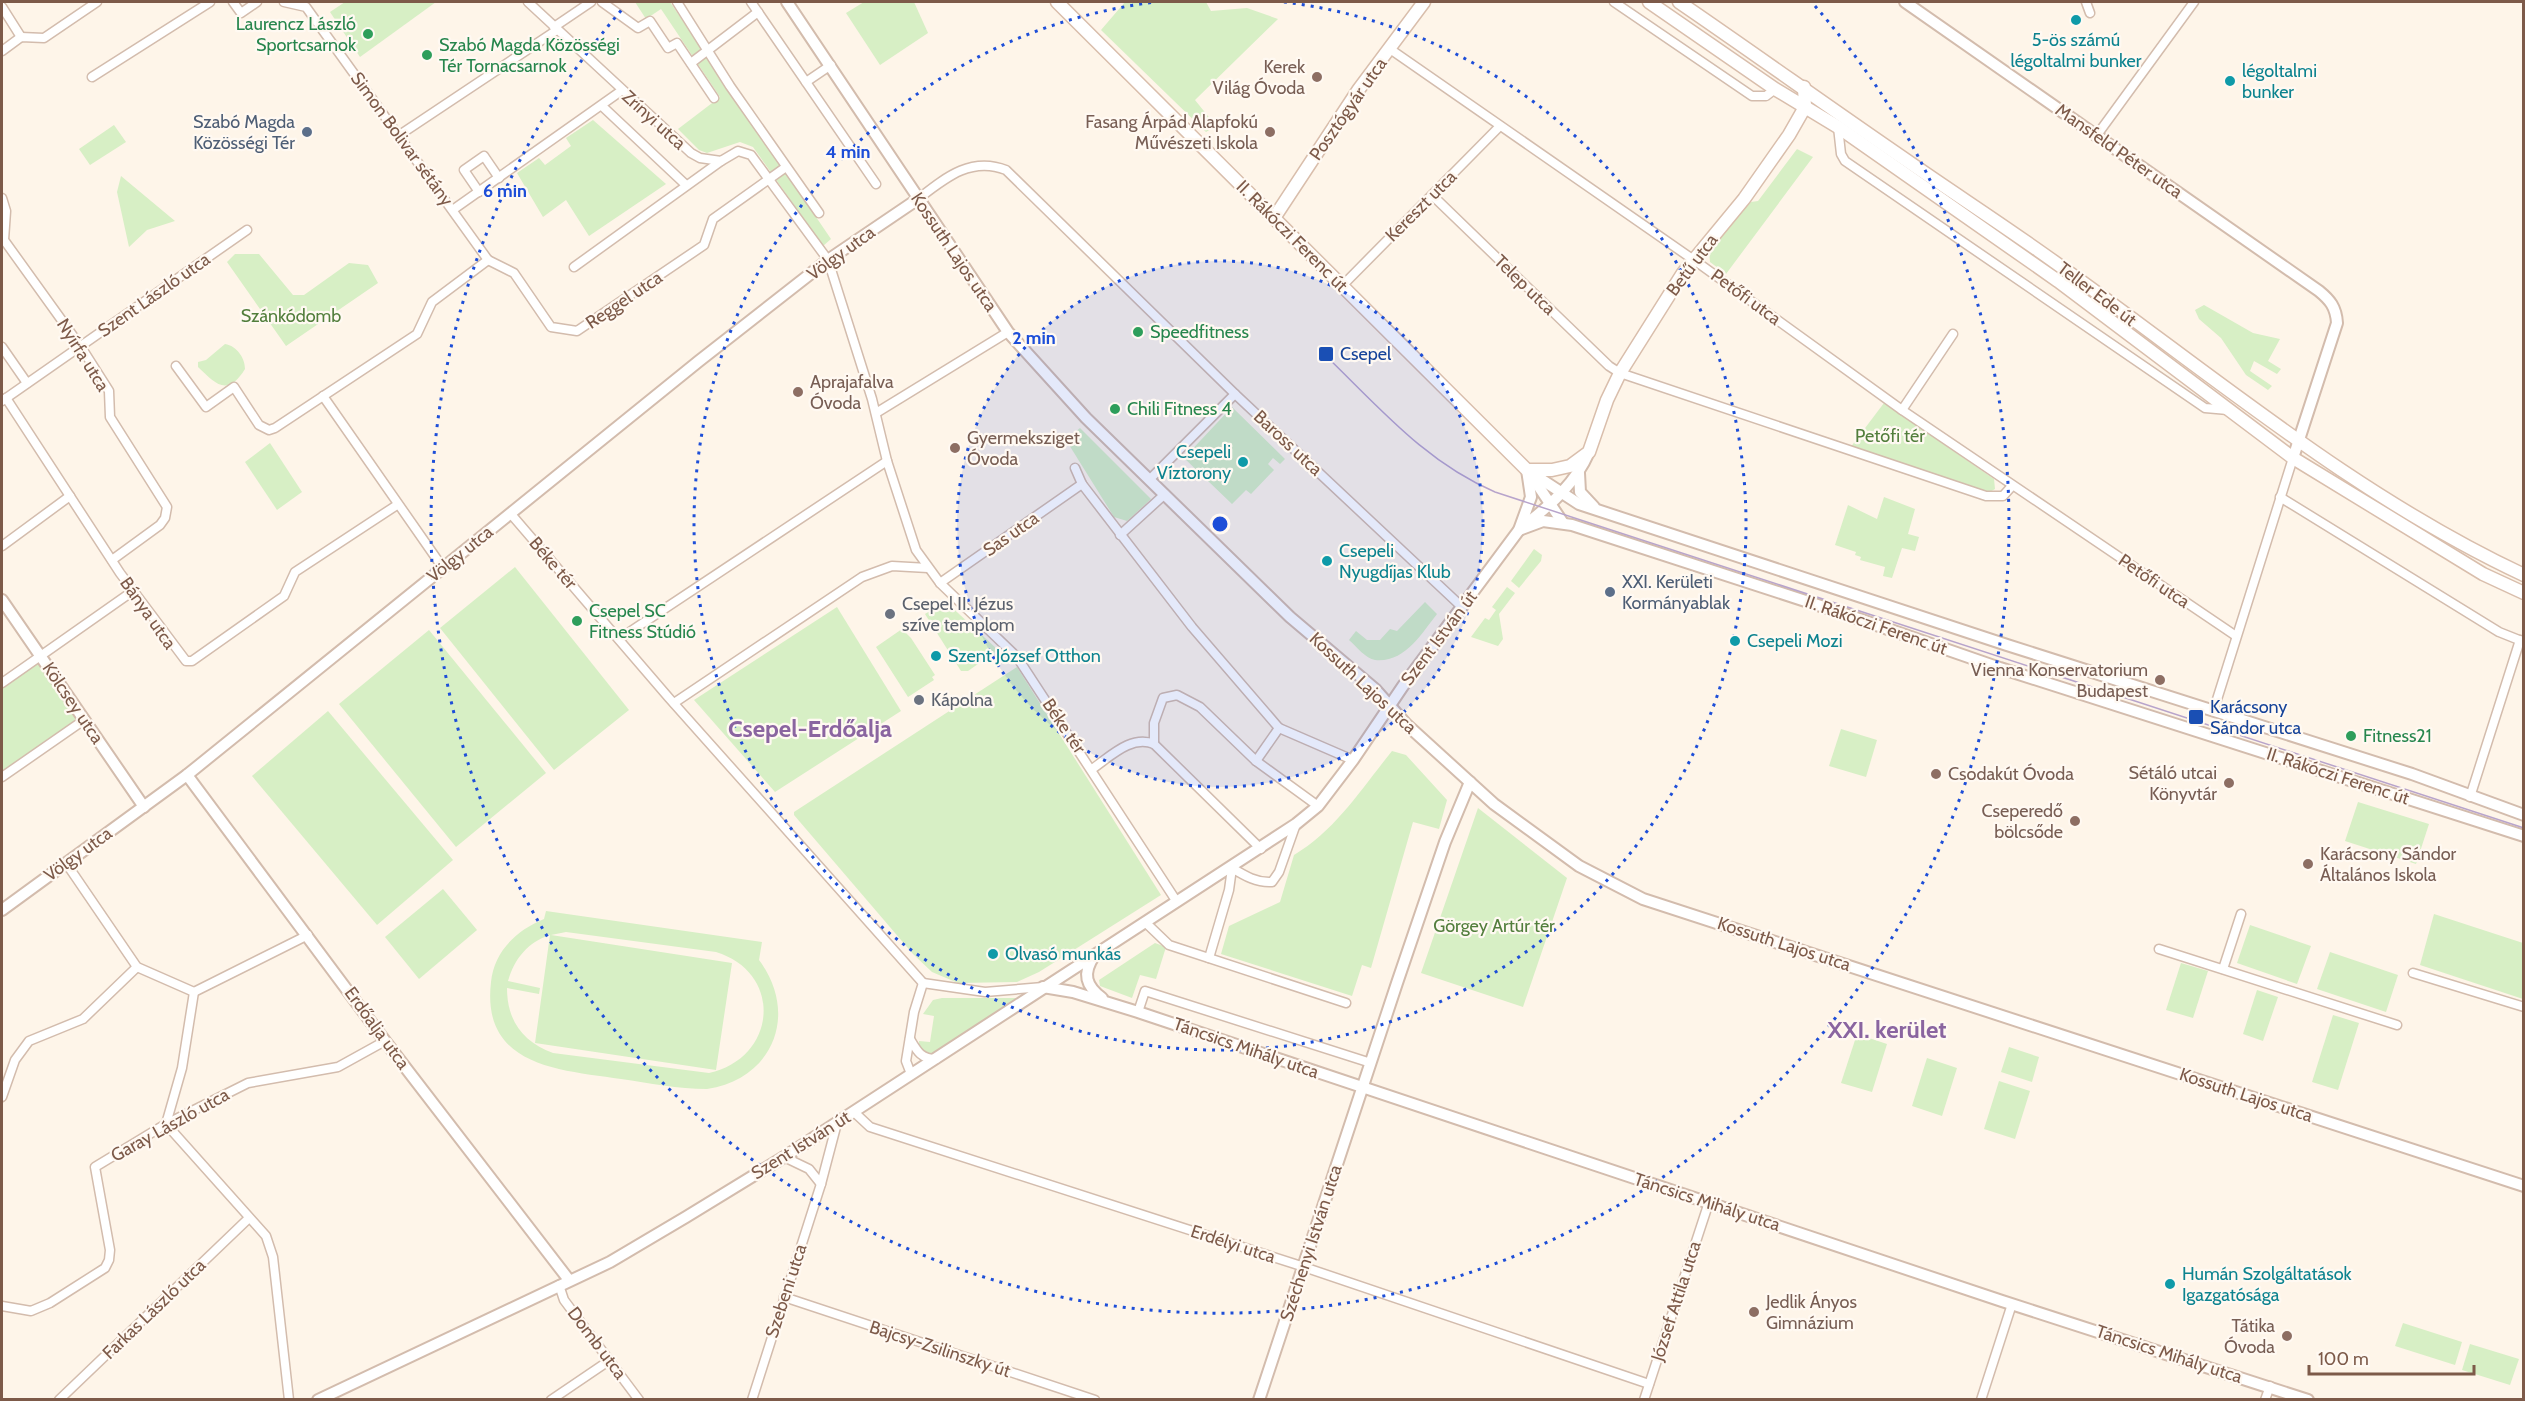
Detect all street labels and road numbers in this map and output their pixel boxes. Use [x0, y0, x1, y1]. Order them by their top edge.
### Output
street label: Posztógyár utca [1304, 53, 1392, 165]
street label: Simon Bolivar sétány [346, 68, 458, 210]
street label: Zrínyi utca [618, 86, 691, 155]
street label: Mansfeld Péter utca [2051, 99, 2187, 203]
street label: Kereszt utca [1381, 166, 1461, 246]
street label: II. Rákóczi Ferenc út [1232, 176, 1352, 296]
street label: Kossuth Lajos utca [906, 188, 1002, 316]
street label: Völgy utca [803, 221, 879, 285]
street label: Betű utca [1662, 229, 1723, 300]
street label: Szent László utca [94, 248, 215, 342]
street label: Telep utca [1490, 250, 1561, 320]
street label: Teller Ede út [2053, 257, 2141, 331]
street label: Petőfi utca [1707, 264, 1786, 330]
street label: Reggel utca [582, 266, 667, 334]
street label: Nyírfa utca [52, 314, 114, 396]
street label: Baross utca [1249, 406, 1327, 481]
street label: Sas utca [979, 507, 1043, 561]
street label: Völgy utca [423, 521, 498, 587]
street label: Béke tér [524, 532, 582, 594]
street label: Petőfi utca [2114, 549, 2194, 613]
street label: Bánya utca [115, 573, 181, 654]
street label: Szent István út [1396, 586, 1482, 690]
street label: II. Rákóczi Ferenc út [1802, 590, 1950, 660]
street label: Kossuth Lajos utca [1305, 628, 1422, 739]
street label: Kölcsey utca [38, 658, 109, 748]
street label: Béke tér [1038, 694, 1091, 758]
street label: II. Rákóczi Ferenc út [2264, 743, 2412, 809]
street label: Völgy utca [40, 822, 116, 886]
street label: Kossuth Lajos utca [1715, 912, 1854, 976]
street label: Erdőalja utca [340, 982, 415, 1074]
street label: Táncsics Mihály utca [1170, 1013, 1322, 1083]
street label: Kossuth Lajos utca [2177, 1063, 2316, 1127]
street label: Garay László utca [107, 1083, 233, 1167]
street label: Szent István út [747, 1106, 855, 1184]
street label: Széchenyi István utca [1275, 1162, 1347, 1324]
street label: Táncsics Mihály utca [1631, 1168, 1783, 1236]
street label: Erdélyi utca [1188, 1220, 1278, 1268]
street label: József Attila utca [1646, 1238, 1706, 1365]
street label: Szebeni utca [761, 1241, 812, 1341]
street label: Farkas László utca [98, 1254, 210, 1364]
street label: Domb utca [563, 1302, 632, 1384]
street label: Bajcsy-Zsilinszky út [867, 1316, 1013, 1382]
street label: Táncsics Mihály utca [2093, 1320, 2245, 1388]

